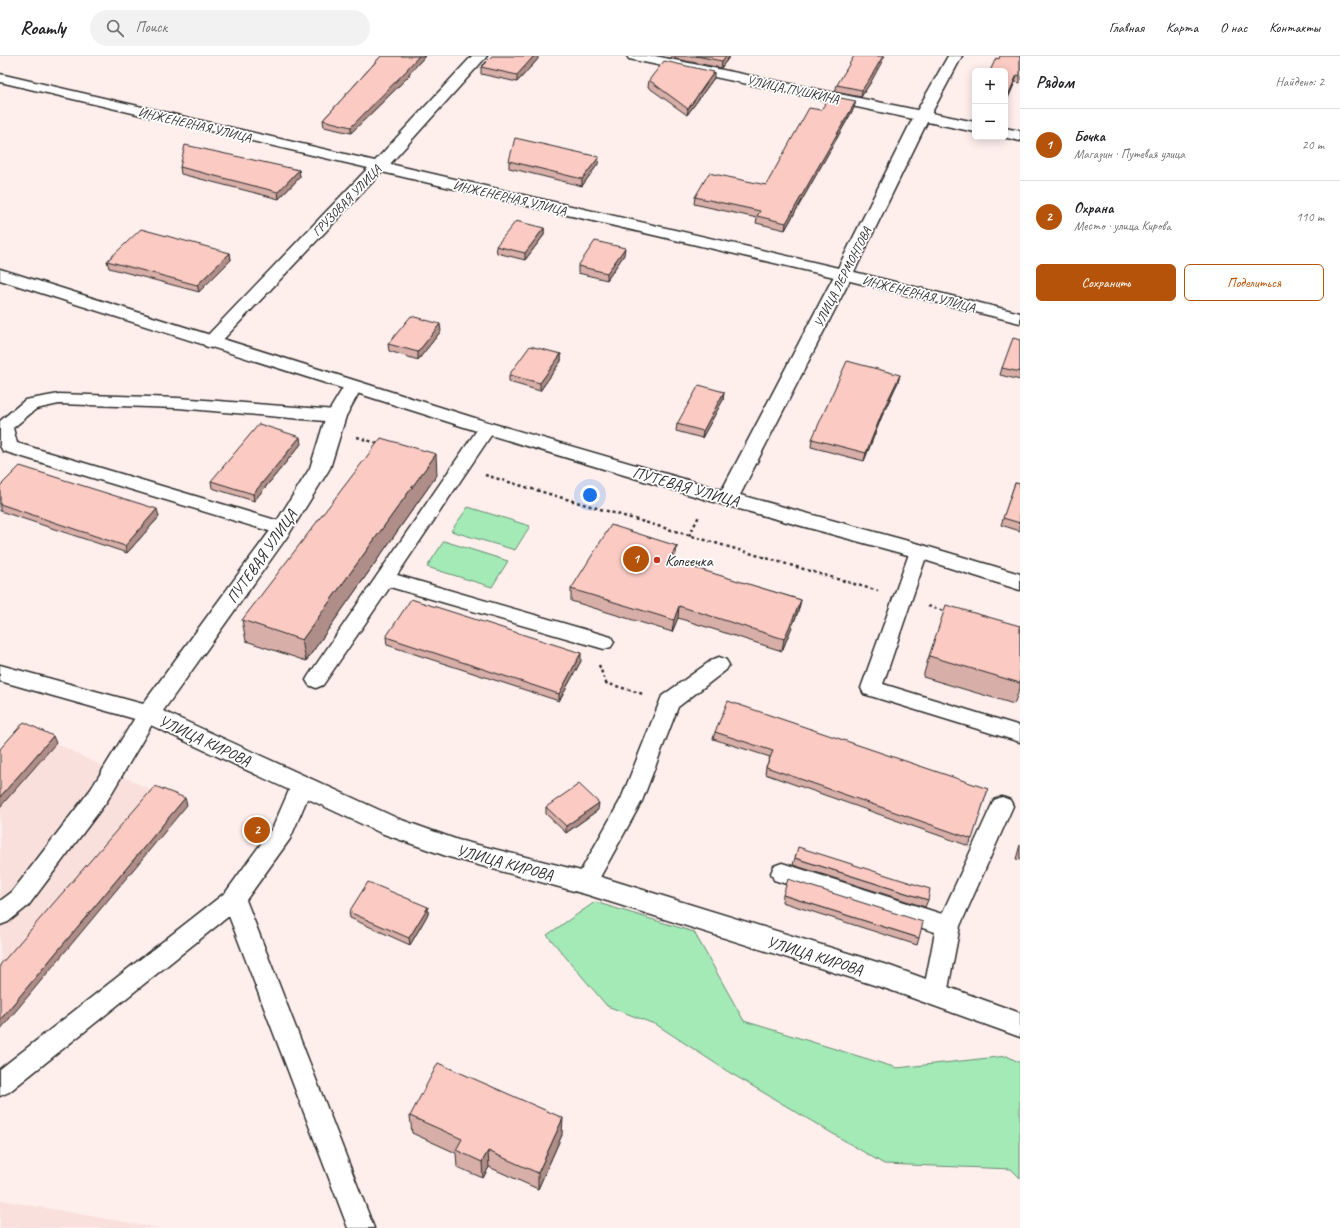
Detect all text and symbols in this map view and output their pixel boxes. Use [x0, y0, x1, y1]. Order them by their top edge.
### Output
search box [90, 10, 370, 46]
text: Roamly [20, 16, 66, 40]
icon: search [104, 17, 126, 39]
text: Поиск [136, 18, 167, 37]
text: Главная [1109, 19, 1144, 36]
text: Карта [1166, 19, 1198, 36]
text: О нас [1220, 19, 1247, 36]
text: Контакты [1269, 19, 1320, 36]
map controls [972, 68, 1008, 140]
button: + [972, 68, 1008, 104]
street label: УЛИЦА ПУШКИНА [745, 72, 841, 108]
text: Рядом [1036, 72, 1074, 93]
text: Найдено: 2 [1276, 74, 1324, 90]
street label: ИНЖЕНЕРНАЯ УЛИЦА [137, 104, 253, 146]
button: − [972, 104, 1008, 140]
text: Бочка [1074, 127, 1105, 146]
text: 1 [1046, 137, 1052, 153]
text: 20 m [1302, 137, 1324, 153]
text: Магазин · Путевая улица [1074, 146, 1185, 162]
street label: ГРУЗОВАЯ УЛИЦА [309, 162, 385, 239]
street label: ИНЖЕНЕРНАЯ УЛИЦА [452, 177, 568, 219]
text: Охрана [1074, 199, 1114, 218]
text: 2 [1046, 209, 1052, 225]
text: 110 m [1296, 209, 1324, 225]
text: Место · улица Кирова [1074, 218, 1171, 234]
street label: УЛИЦА ЛЕРМОНТОВА [811, 224, 875, 330]
button: Сохранить [1036, 264, 1176, 301]
button: Поделиться [1184, 264, 1324, 301]
street label: ИНЖЕНЕРНАЯ УЛИЦА [861, 272, 977, 316]
street label: ПУТЕВАЯ УЛИЦА [630, 462, 742, 512]
your location [580, 485, 600, 505]
street label: ПУТЕВАЯ УЛИЦА [222, 505, 302, 607]
pin: 1 [623, 544, 649, 574]
place label: Копеечка [665, 551, 714, 571]
marker: Копеечка [652, 555, 662, 565]
street label: УЛИЦА КИРОВА [155, 711, 255, 771]
pin: 2 [244, 815, 270, 845]
street label: УЛИЦА КИРОВА [454, 840, 556, 886]
street label: УЛИЦА КИРОВА [764, 932, 866, 980]

